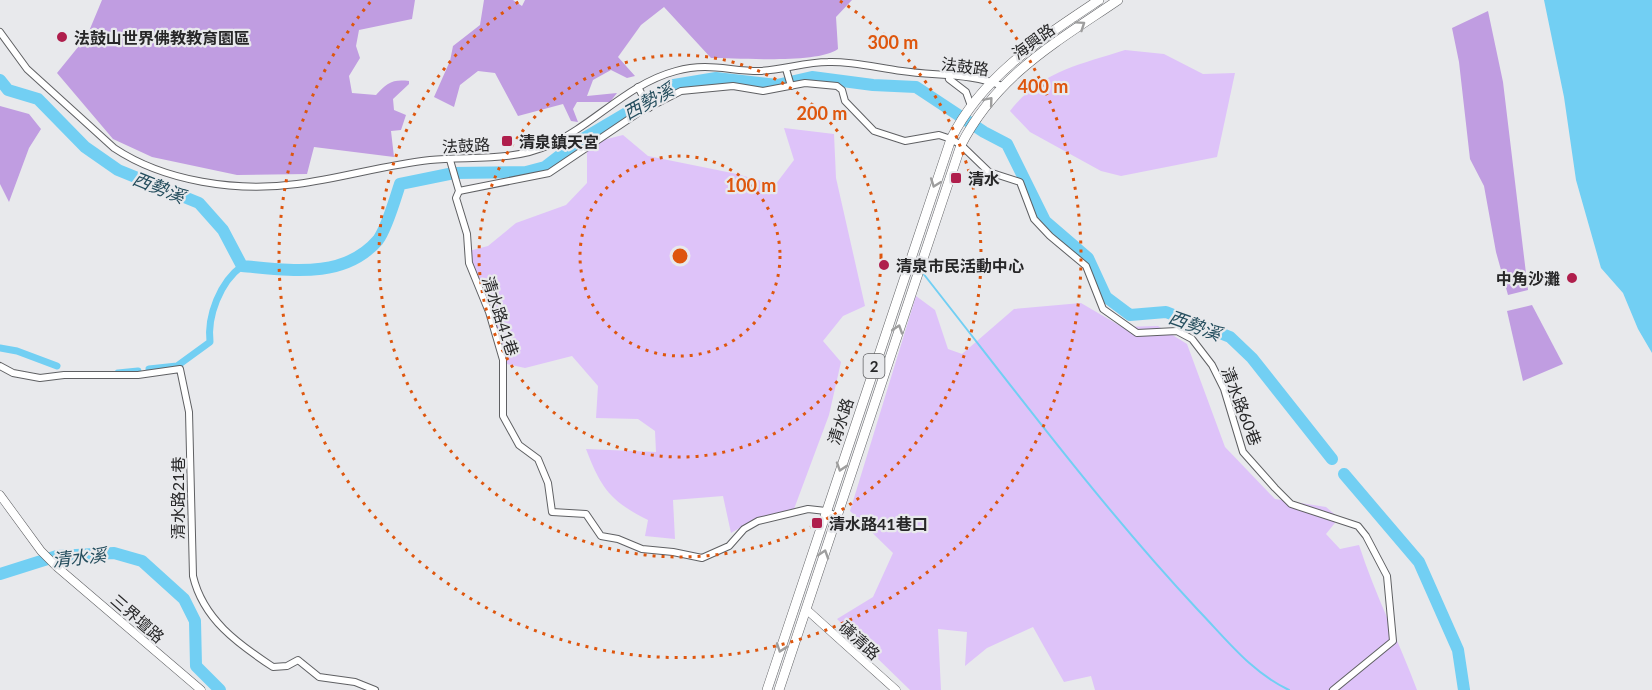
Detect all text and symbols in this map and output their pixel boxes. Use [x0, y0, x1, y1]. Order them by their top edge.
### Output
street label: 海興路 [1008, 19, 1058, 63]
one-way arrow [1075, 21, 1086, 32]
place label: 法鼓山世界佛教教育園區 [74, 28, 250, 47]
marker: 法鼓山世界佛教教育園區 [55, 30, 69, 44]
text: 300 m [868, 31, 918, 53]
street label: 法鼓路 [940, 54, 990, 78]
text: 400 m [1018, 75, 1068, 97]
water label: 西勢溪 [619, 77, 680, 124]
one-way arrow [981, 97, 992, 108]
text: 200 m [797, 102, 847, 124]
place label: 清泉鎮天宮 [519, 132, 599, 151]
street label: 法鼓路 [442, 134, 490, 156]
marker: 清泉鎮天宮 [500, 134, 514, 148]
water label: 西勢溪 [130, 167, 191, 208]
place label: 清水 [968, 169, 1000, 188]
marker: 清水 [949, 171, 963, 185]
text: 100 m [726, 174, 776, 196]
one-way arrow [930, 176, 942, 187]
centre of rings [670, 246, 690, 266]
place label: 清泉市民活動中心 [896, 256, 1024, 275]
marker: 清泉市民活動中心 [877, 258, 891, 272]
place label: 中角沙灘 [1496, 269, 1560, 288]
marker: 中角沙灘 [1565, 271, 1579, 285]
street label: 清水路41巷 [479, 274, 523, 358]
water label: 西勢溪 [1166, 305, 1227, 346]
one-way arrow [891, 324, 903, 335]
road number: 2 [864, 354, 884, 378]
street label: 清水路60巷 [1218, 364, 1266, 448]
street label: 清水路 [824, 395, 856, 447]
street label: 清水路21巷 [168, 457, 187, 539]
one-way arrow [835, 461, 848, 472]
place label: 清水路41巷口 [829, 514, 928, 533]
marker: 清水路41巷口 [810, 516, 824, 530]
water label: 清水溪 [51, 543, 110, 571]
one-way arrow [817, 549, 830, 560]
street label: 三界壇路 [108, 590, 168, 646]
street label: 磺清路 [836, 617, 884, 663]
one-way arrow [775, 642, 788, 653]

